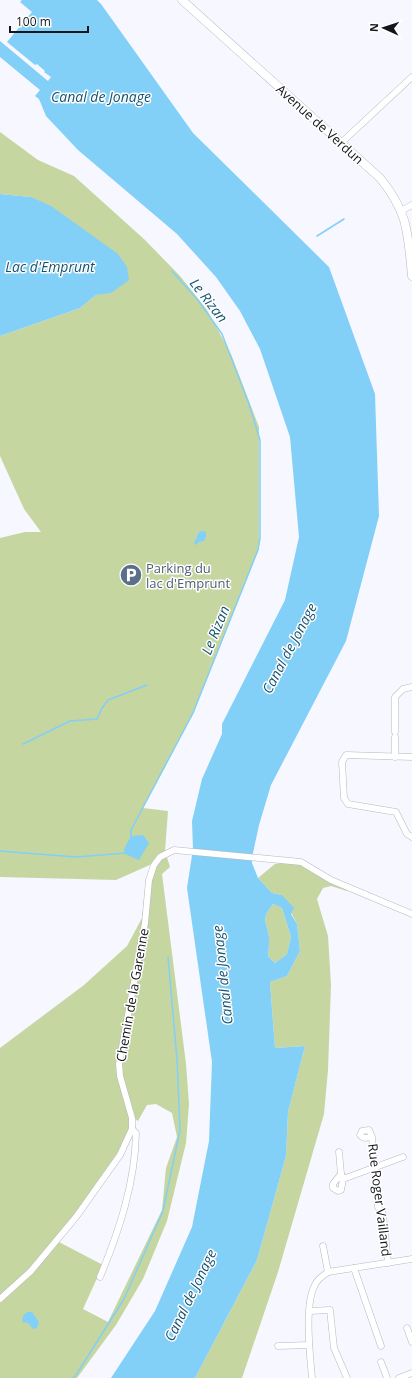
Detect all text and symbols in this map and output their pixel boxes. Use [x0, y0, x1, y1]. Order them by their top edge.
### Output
scale bar [10, 8, 88, 34]
north arrow [364, 8, 404, 48]
text: 100 m [16, 13, 51, 30]
text: N [366, 23, 381, 32]
street label: Avenue de Verdun [273, 80, 367, 168]
water label: Canal de Jonage [51, 87, 151, 106]
water label: Lac d'Emprunt [5, 257, 96, 276]
water label: Le Rizan [186, 274, 232, 326]
place label: Parking du lac d'Emprunt [146, 559, 230, 592]
parking icon: Parking du lac d'Emprunt [118, 562, 144, 588]
water label: Canal de Jonage [257, 599, 321, 697]
water label: Le Rizan [197, 603, 233, 657]
water label: Canal de Jonage [207, 924, 237, 1026]
street label: Chemin de la Garenne [111, 927, 153, 1063]
street label: Rue Roger Vailland [364, 1143, 396, 1257]
water label: Canal de Jonage [160, 1246, 220, 1344]

